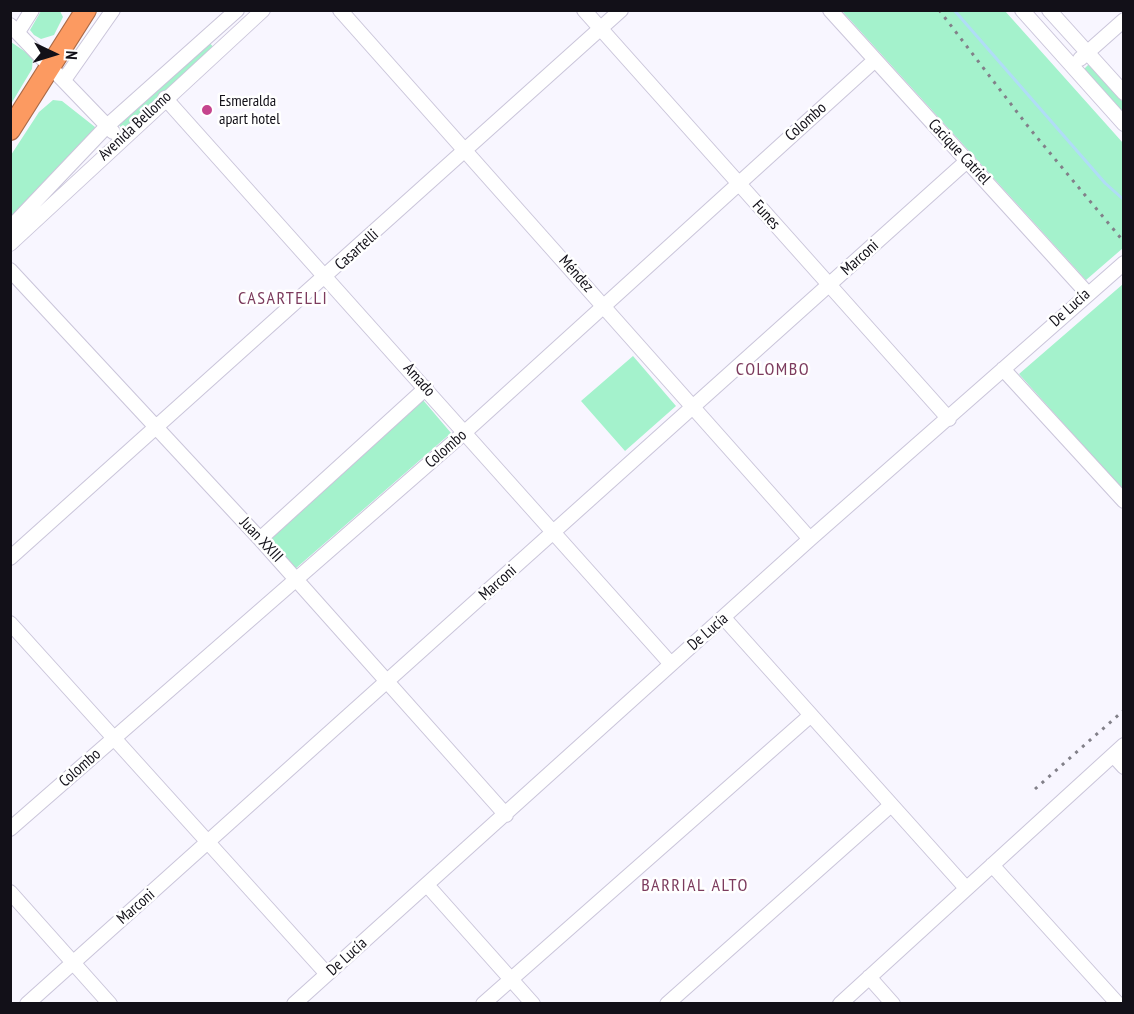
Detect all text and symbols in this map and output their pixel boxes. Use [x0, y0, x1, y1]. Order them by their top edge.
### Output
north arrow [24, 24, 84, 84]
text: N [62, 50, 82, 60]
street label: Avenida Bellomo [94, 87, 176, 165]
place label: Esmeralda apart hotel [219, 91, 280, 129]
street label: Colombo [781, 99, 831, 145]
marker: Esmeralda apart hotel [200, 103, 214, 117]
street label: Cacique Catriel [924, 115, 994, 189]
street label: Funes [748, 196, 784, 234]
street label: Casartelli [331, 226, 383, 274]
street label: Marconi [837, 236, 883, 280]
street label: Méndez [554, 252, 598, 296]
street label: De Lucía [1046, 285, 1094, 331]
district label: CASARTELLI [238, 288, 328, 310]
street label: Amado [399, 359, 439, 401]
district label: COLOMBO [736, 359, 810, 381]
street label: Colombo [421, 426, 471, 472]
street label: Juan XXIII [235, 514, 287, 566]
street label: Marconi [475, 561, 521, 605]
street label: De Lucía [684, 609, 732, 655]
street label: Colombo [55, 745, 105, 791]
district label: BARRIAL ALTO [641, 875, 749, 897]
street label: Marconi [113, 885, 159, 929]
street label: De Lucía [323, 934, 371, 980]

